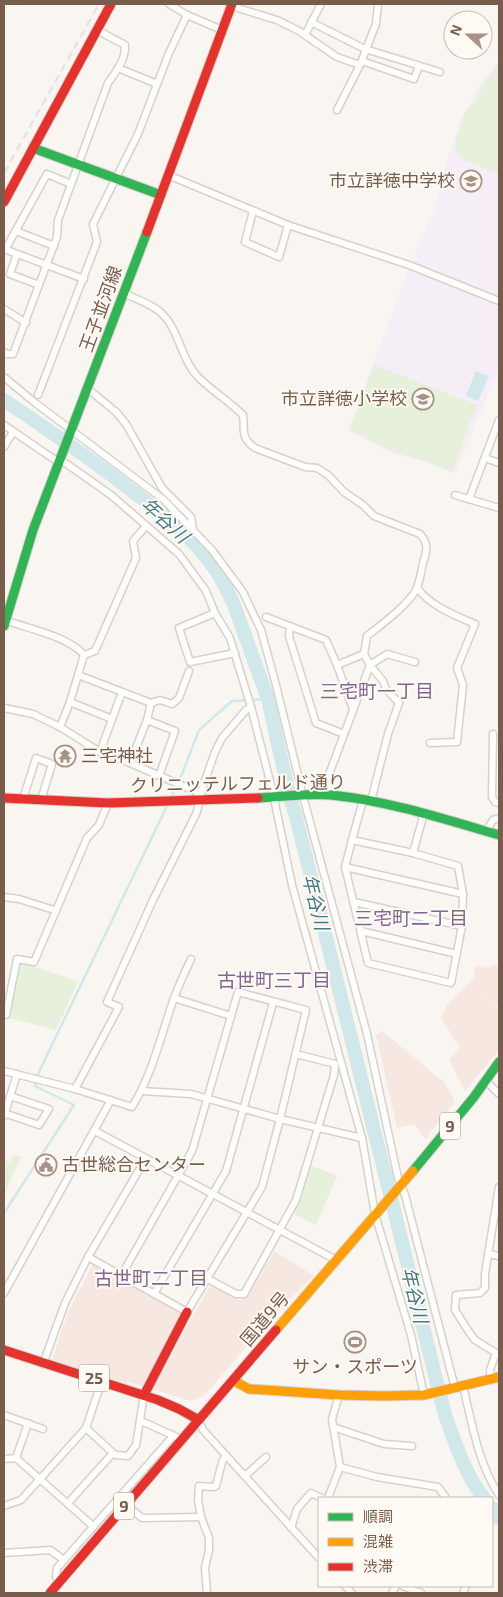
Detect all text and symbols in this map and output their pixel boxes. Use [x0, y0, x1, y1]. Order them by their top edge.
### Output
north arrow [443, 10, 493, 60]
text: N [446, 22, 465, 38]
place label: 市立詳徳中学校 [329, 169, 455, 191]
school or university icon: 市立詳徳中学校 [459, 169, 483, 193]
street label: 王子並河線 [74, 263, 126, 355]
place label: 市立詳徳小学校 [281, 387, 407, 409]
school or university icon: 市立詳徳小学校 [411, 387, 435, 411]
water label: 年谷川 [136, 492, 196, 549]
district label: 三宅町一丁目 [320, 679, 434, 702]
temple icon: 三宅神社 [53, 744, 77, 768]
place label: 三宅神社 [81, 744, 153, 766]
street label: クリニッテルフェルド通り [130, 770, 346, 796]
water label: 年谷川 [298, 871, 335, 934]
district label: 三宅町二丁目 [354, 906, 468, 929]
district label: 古世町三丁目 [217, 968, 331, 991]
road number: 9 [440, 1112, 460, 1140]
public building icon: 古世総合センター [34, 1153, 58, 1177]
place label: 古世総合センター [62, 1153, 206, 1175]
water label: 年谷川 [397, 1264, 434, 1327]
district label: 古世町二丁目 [94, 1266, 208, 1289]
street label: 国道9号 [235, 1287, 293, 1350]
sports icon: サン・スポーツ [343, 1330, 367, 1354]
place label: サン・スポーツ [292, 1355, 418, 1377]
road number: 25 [79, 1365, 109, 1392]
road number: 9 [114, 1492, 134, 1520]
legend [318, 1497, 493, 1587]
text: 順調 [363, 1507, 393, 1525]
text: 混雑 [363, 1532, 393, 1550]
text: 渋滞 [363, 1557, 393, 1575]

